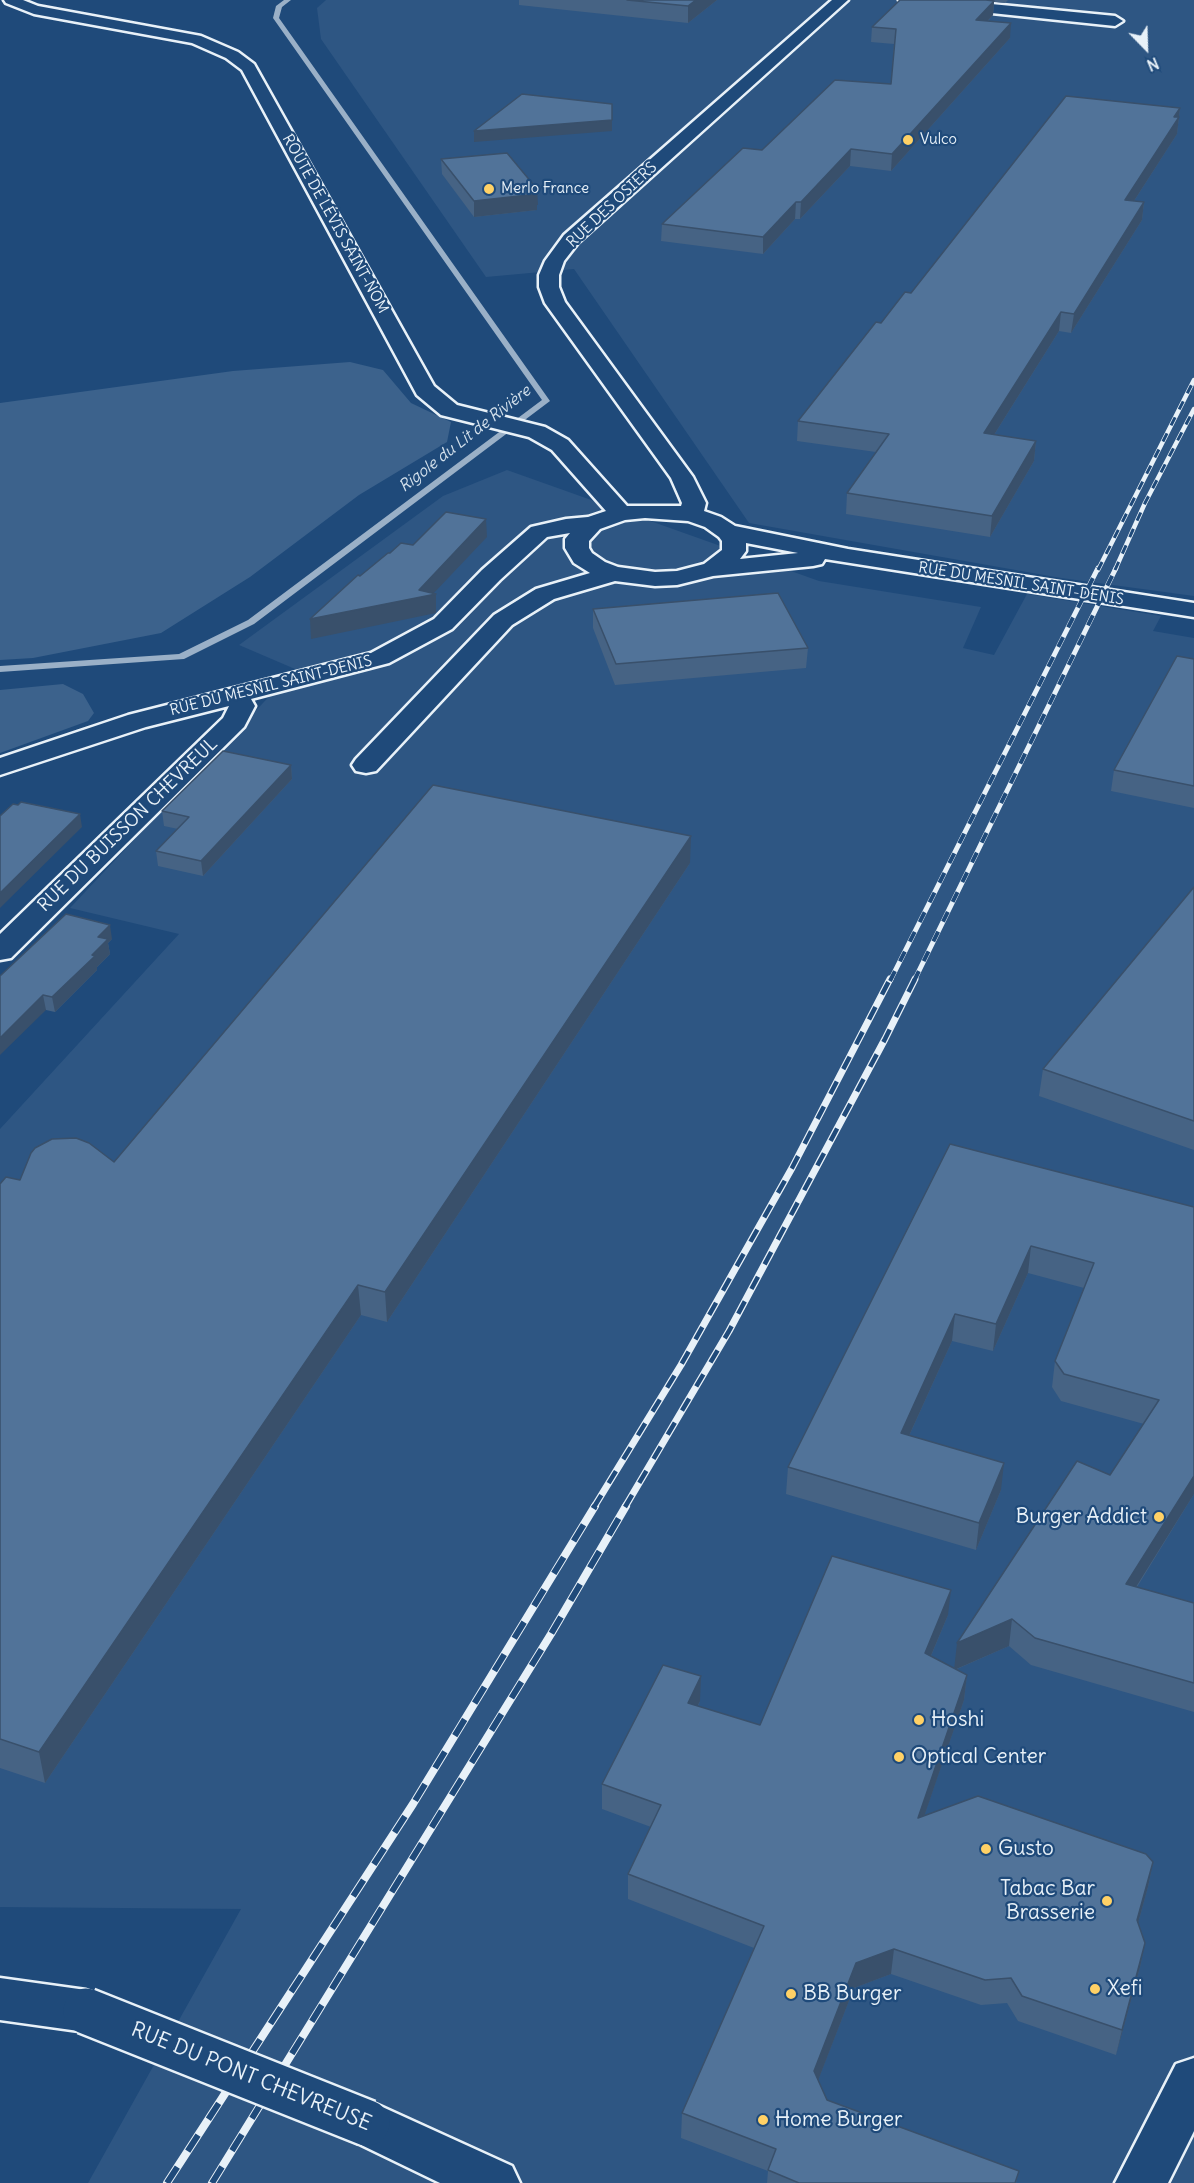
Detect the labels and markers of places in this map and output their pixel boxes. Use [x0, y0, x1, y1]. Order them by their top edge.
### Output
place label: Vulco [920, 131, 957, 149]
marker: Vulco [901, 133, 915, 147]
place label: Merlo France [501, 180, 589, 198]
marker: Merlo France [482, 182, 496, 196]
place label: Burger Addict [1015, 1504, 1147, 1530]
marker: Burger Addict [1152, 1510, 1166, 1524]
place label: Hoshi [931, 1707, 984, 1733]
marker: Hoshi [912, 1713, 926, 1727]
place label: Optical Center [911, 1744, 1046, 1770]
marker: Optical Center [892, 1750, 906, 1764]
place label: Gusto [998, 1836, 1054, 1862]
marker: Gusto [979, 1842, 993, 1856]
place label: Tabac Bar Brasserie [1000, 1876, 1095, 1926]
marker: Tabac Bar Brasserie [1100, 1894, 1114, 1908]
place label: Xefi [1107, 1976, 1142, 2002]
place label: BB Burger [803, 1981, 901, 2007]
marker: Xefi [1088, 1982, 1102, 1996]
marker: BB Burger [784, 1987, 798, 2001]
place label: Home Burger [775, 2107, 903, 2133]
marker: Home Burger [756, 2113, 770, 2127]

